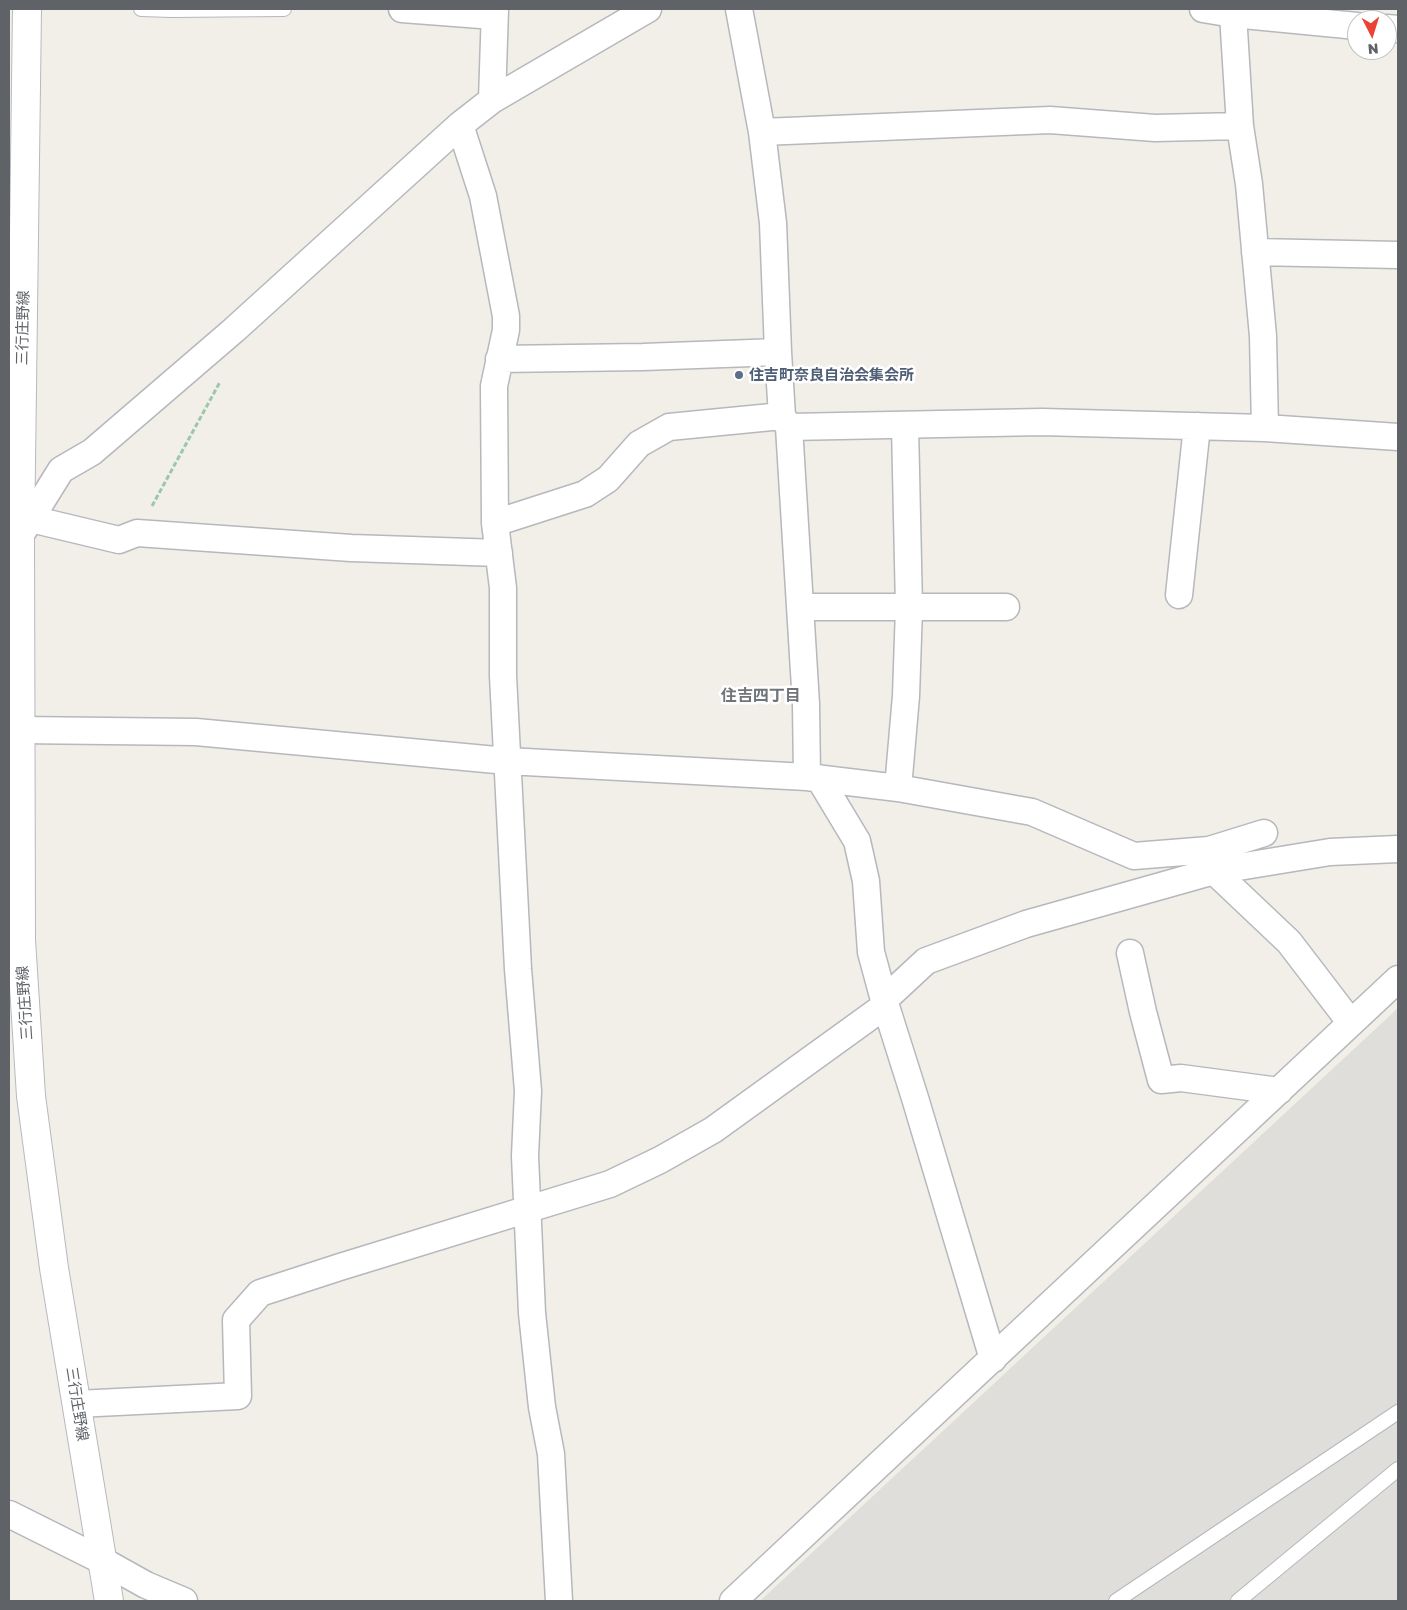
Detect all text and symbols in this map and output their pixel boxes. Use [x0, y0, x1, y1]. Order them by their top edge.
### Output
north arrow [1347, 10, 1397, 60]
text: N [1367, 41, 1379, 58]
street label: 三行庄野線 [13, 290, 33, 366]
place label: 住吉町奈良自治会集会所 [749, 366, 914, 384]
marker: 住吉町奈良自治会集会所 [733, 369, 745, 381]
district label: 住吉四丁目 [721, 686, 801, 706]
street label: 三行庄野線 [13, 965, 37, 1041]
street label: 三行庄野線 [62, 1366, 92, 1442]

